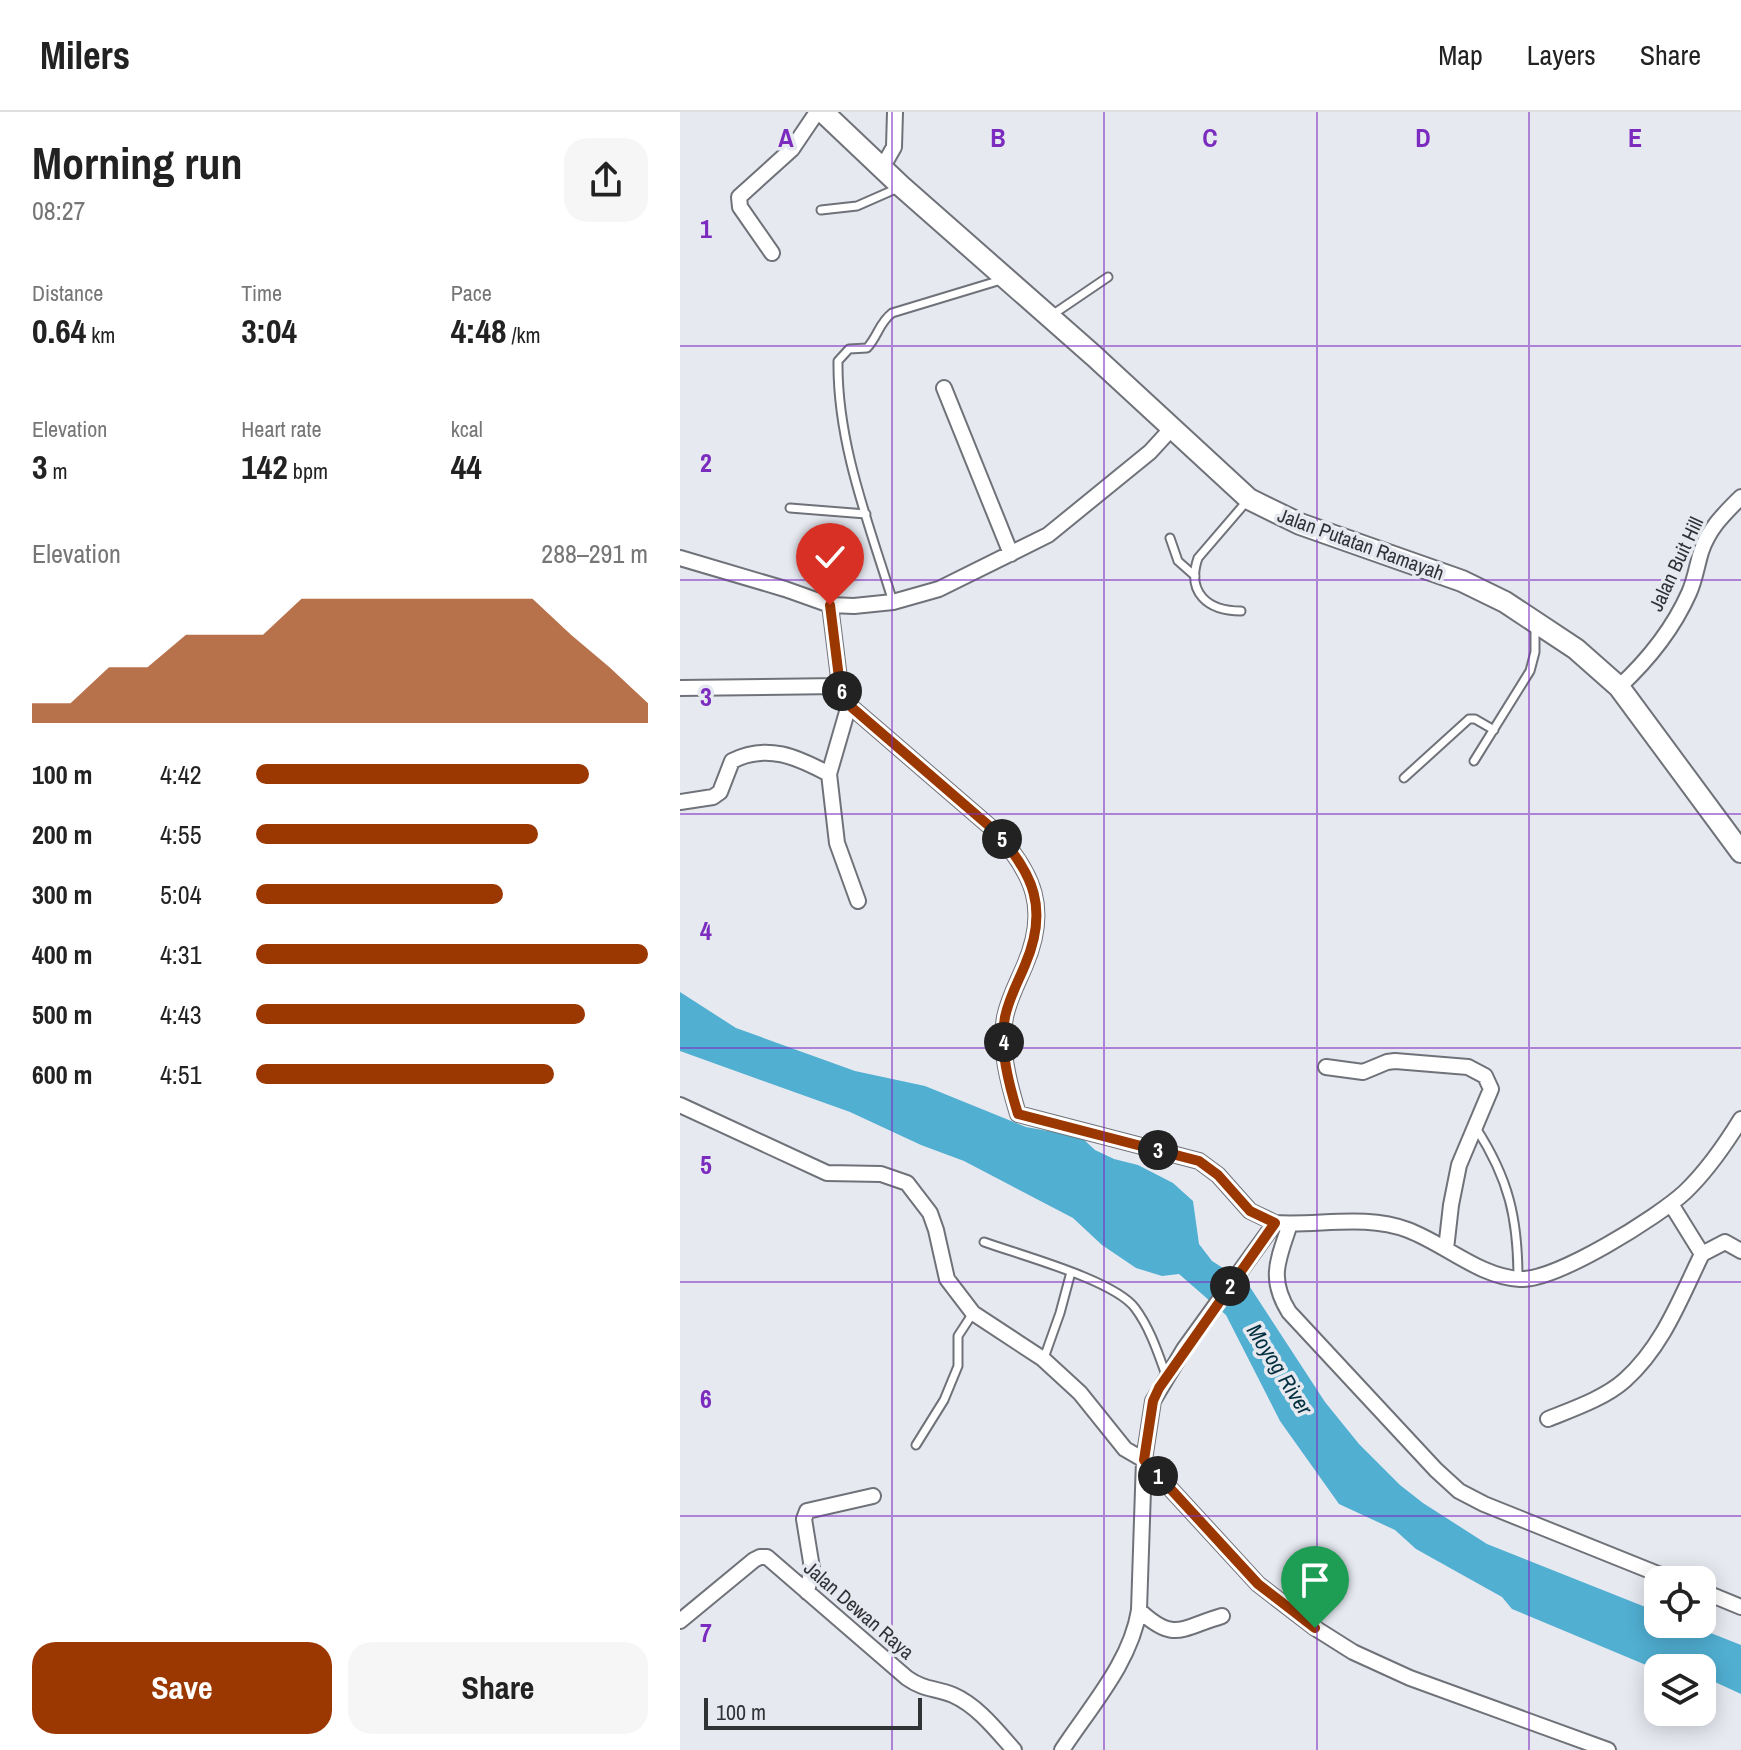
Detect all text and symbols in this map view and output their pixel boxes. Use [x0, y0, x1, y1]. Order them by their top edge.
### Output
text: Milers [40, 30, 130, 81]
text: Map [1438, 36, 1483, 74]
text: Layers [1527, 36, 1596, 74]
text: Share [1640, 36, 1701, 74]
text: A [778, 120, 794, 155]
text: B [990, 120, 1006, 155]
text: C [1202, 120, 1218, 155]
text: D [1415, 120, 1431, 155]
text: E [1628, 120, 1642, 155]
text: Morning run [32, 133, 242, 193]
button: share [564, 138, 648, 222]
text: 08:27 [32, 193, 85, 228]
text: 1 [700, 211, 712, 246]
text: Distance [32, 278, 103, 308]
text: Time [241, 278, 282, 308]
text: Pace [451, 278, 492, 308]
text: 0.64 [32, 308, 86, 354]
text: 3:04 [241, 308, 297, 354]
text: 4:48 [451, 308, 506, 354]
text: km [86, 320, 115, 350]
text: /km [506, 320, 541, 350]
text: Elevation [32, 414, 107, 444]
text: Heart rate [241, 414, 322, 444]
text: kcal [451, 414, 483, 444]
text: 3 [32, 444, 48, 490]
text: 142 [241, 444, 288, 490]
text: 44 [451, 444, 482, 490]
text: 2 [700, 445, 712, 480]
text: m [48, 456, 68, 486]
text: bpm [288, 456, 328, 486]
street label: Jalan Putatan Ramayah [1274, 501, 1448, 586]
street label: Jalan Buit Hill [1642, 512, 1709, 615]
pin [796, 523, 864, 605]
icon: check [808, 535, 852, 579]
text: Elevation [32, 536, 121, 571]
text: 288–291 m [541, 536, 648, 571]
pin: 6 [822, 671, 862, 711]
text: 6 [837, 676, 847, 706]
text: 3 [700, 679, 712, 714]
text: 100 m [32, 757, 92, 792]
text: 4:42 [160, 757, 202, 792]
text: 200 m [32, 817, 92, 852]
text: 4:55 [160, 817, 202, 852]
pin: 5 [982, 819, 1022, 859]
text: 5 [997, 824, 1007, 854]
text: 300 m [32, 877, 92, 912]
text: 5:04 [160, 877, 202, 912]
text: 4 [700, 913, 712, 948]
text: 400 m [32, 937, 92, 972]
text: 4:31 [160, 937, 202, 972]
text: 500 m [32, 997, 92, 1032]
text: 4:43 [160, 997, 202, 1032]
pin: 4 [984, 1022, 1024, 1062]
text: 4 [999, 1027, 1009, 1057]
text: 600 m [32, 1057, 92, 1092]
text: 4:51 [160, 1057, 202, 1092]
pin: 3 [1138, 1130, 1178, 1170]
text: 3 [1153, 1135, 1163, 1165]
text: 5 [700, 1147, 712, 1182]
pin: 2 [1210, 1266, 1250, 1306]
text: 2 [1225, 1271, 1235, 1301]
water label: Moyog River [1240, 1318, 1320, 1421]
text: 6 [700, 1381, 712, 1416]
pin: 1 [1138, 1456, 1178, 1496]
text: 1 [1153, 1461, 1163, 1491]
pin [1281, 1546, 1349, 1628]
street label: Jalan Dewan Raya [799, 1554, 920, 1665]
icon: arrive [1293, 1558, 1337, 1602]
map controls [1644, 1566, 1716, 1726]
button: locate [1644, 1566, 1716, 1638]
text: 7 [700, 1615, 712, 1650]
button: Save [32, 1642, 332, 1734]
button: Share [348, 1642, 648, 1734]
button: layers [1644, 1654, 1716, 1726]
scale bar [704, 1694, 922, 1730]
text: 100 m [716, 1697, 766, 1727]

